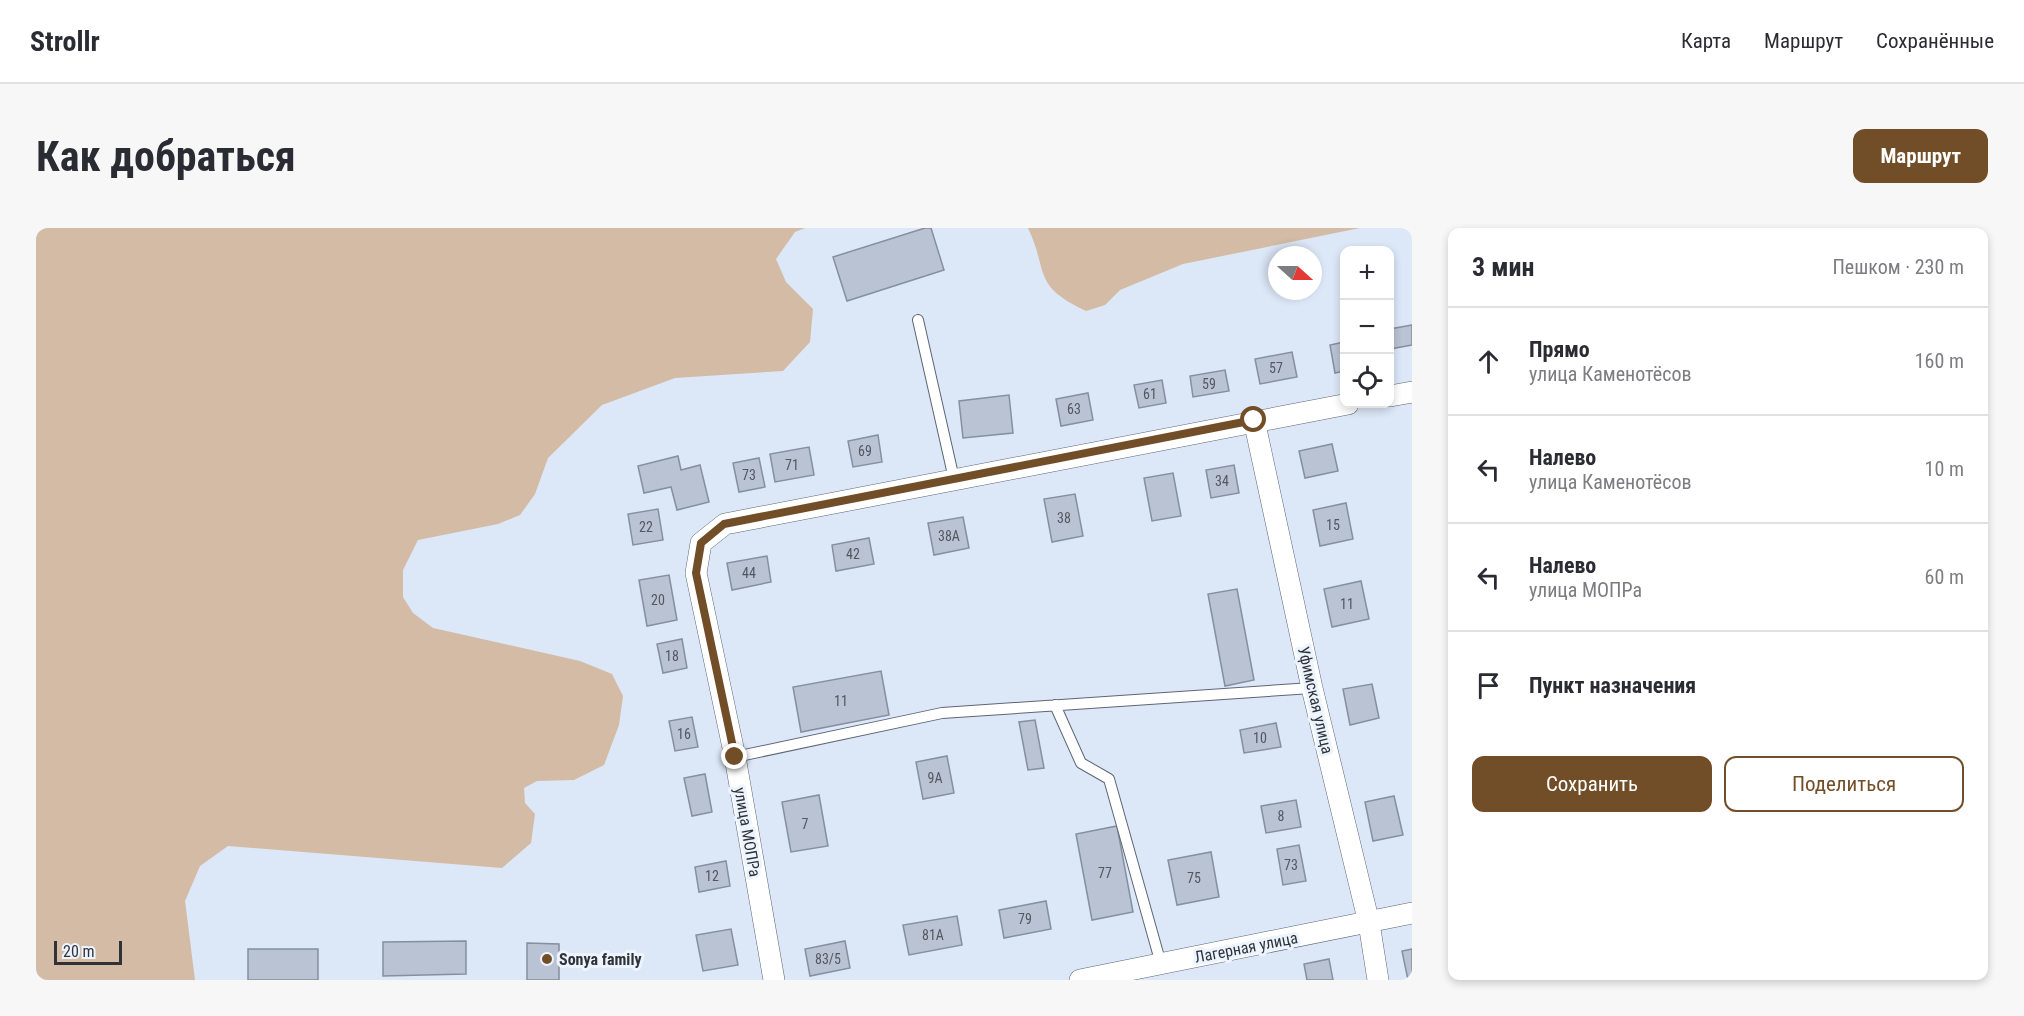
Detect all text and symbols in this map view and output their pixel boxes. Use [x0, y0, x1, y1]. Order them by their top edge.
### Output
text: Strollr [30, 25, 100, 58]
text: Карта [1681, 29, 1731, 53]
text: Маршрут [1764, 29, 1843, 53]
text: Сохранённые [1876, 29, 1994, 53]
button: Маршрут [1853, 129, 1988, 183]
text: Как добраться [36, 132, 296, 181]
north arrow [1268, 246, 1322, 300]
map controls [1340, 246, 1394, 408]
button: + [1340, 246, 1394, 300]
text: 3 мин [1472, 252, 1534, 282]
text: Пешком · 230 m [1832, 255, 1964, 279]
button: − [1340, 300, 1394, 354]
text: Прямо [1529, 337, 1590, 362]
icon: ahead [1472, 345, 1505, 378]
text: 160 m [1915, 349, 1964, 373]
button: locate [1340, 354, 1394, 408]
house number: 57 [1269, 360, 1283, 376]
text: улица Каменотёсов [1529, 362, 1692, 386]
house number: 59 [1202, 376, 1216, 392]
house number: 61 [1143, 386, 1157, 402]
house number: 63 [1067, 401, 1081, 417]
route start [1240, 406, 1266, 432]
house number: 69 [858, 443, 872, 459]
text: Налево [1529, 445, 1596, 470]
icon: left [1472, 453, 1505, 486]
house number: 71 [785, 457, 799, 473]
text: 10 m [1925, 457, 1964, 481]
house number: 73 [742, 467, 756, 483]
text: улица Каменотёсов [1529, 470, 1692, 494]
house number: 34 [1215, 473, 1229, 489]
house number: 38 [1057, 510, 1071, 526]
house number: 15 [1326, 517, 1340, 533]
house number: 22 [639, 519, 653, 535]
house number: 38А [938, 528, 960, 544]
house number: 42 [846, 546, 860, 562]
text: Налево [1529, 553, 1596, 578]
icon: left [1472, 561, 1505, 594]
house number: 44 [742, 565, 756, 581]
text: 60 m [1925, 565, 1964, 589]
text: улица МОПРа [1529, 578, 1642, 602]
house number: 20 [651, 592, 665, 608]
house number: 11 [1340, 596, 1354, 612]
street label: Уфимская улица [1294, 645, 1337, 756]
house number: 18 [665, 648, 679, 664]
icon: arrive [1472, 669, 1505, 702]
text: Пункт назначения [1529, 673, 1696, 698]
house number: 11 [834, 693, 848, 709]
house number: 16 [677, 726, 691, 742]
house number: 10 [1253, 730, 1267, 746]
route end [721, 743, 747, 769]
button: Сохранить [1472, 756, 1712, 812]
button: Поделиться [1724, 756, 1964, 812]
house number: 9А [928, 770, 942, 786]
street label: улица МОПРа [730, 786, 765, 878]
house number: 8 [1278, 808, 1285, 824]
house number: 7 [802, 816, 809, 832]
house number: 73 [1284, 857, 1298, 873]
house number: 77 [1098, 865, 1112, 881]
house number: 12 [705, 868, 719, 884]
house number: 75 [1187, 870, 1201, 886]
house number: 79 [1018, 911, 1032, 927]
house number: 81А [922, 927, 944, 943]
street label: Лагерная улица [1193, 928, 1299, 967]
scale bar [54, 938, 122, 966]
text: 20 m [63, 942, 95, 961]
place label: Sonya family [559, 950, 642, 969]
house number: 83/5 [815, 951, 841, 967]
marker: Sonya family [540, 952, 554, 966]

